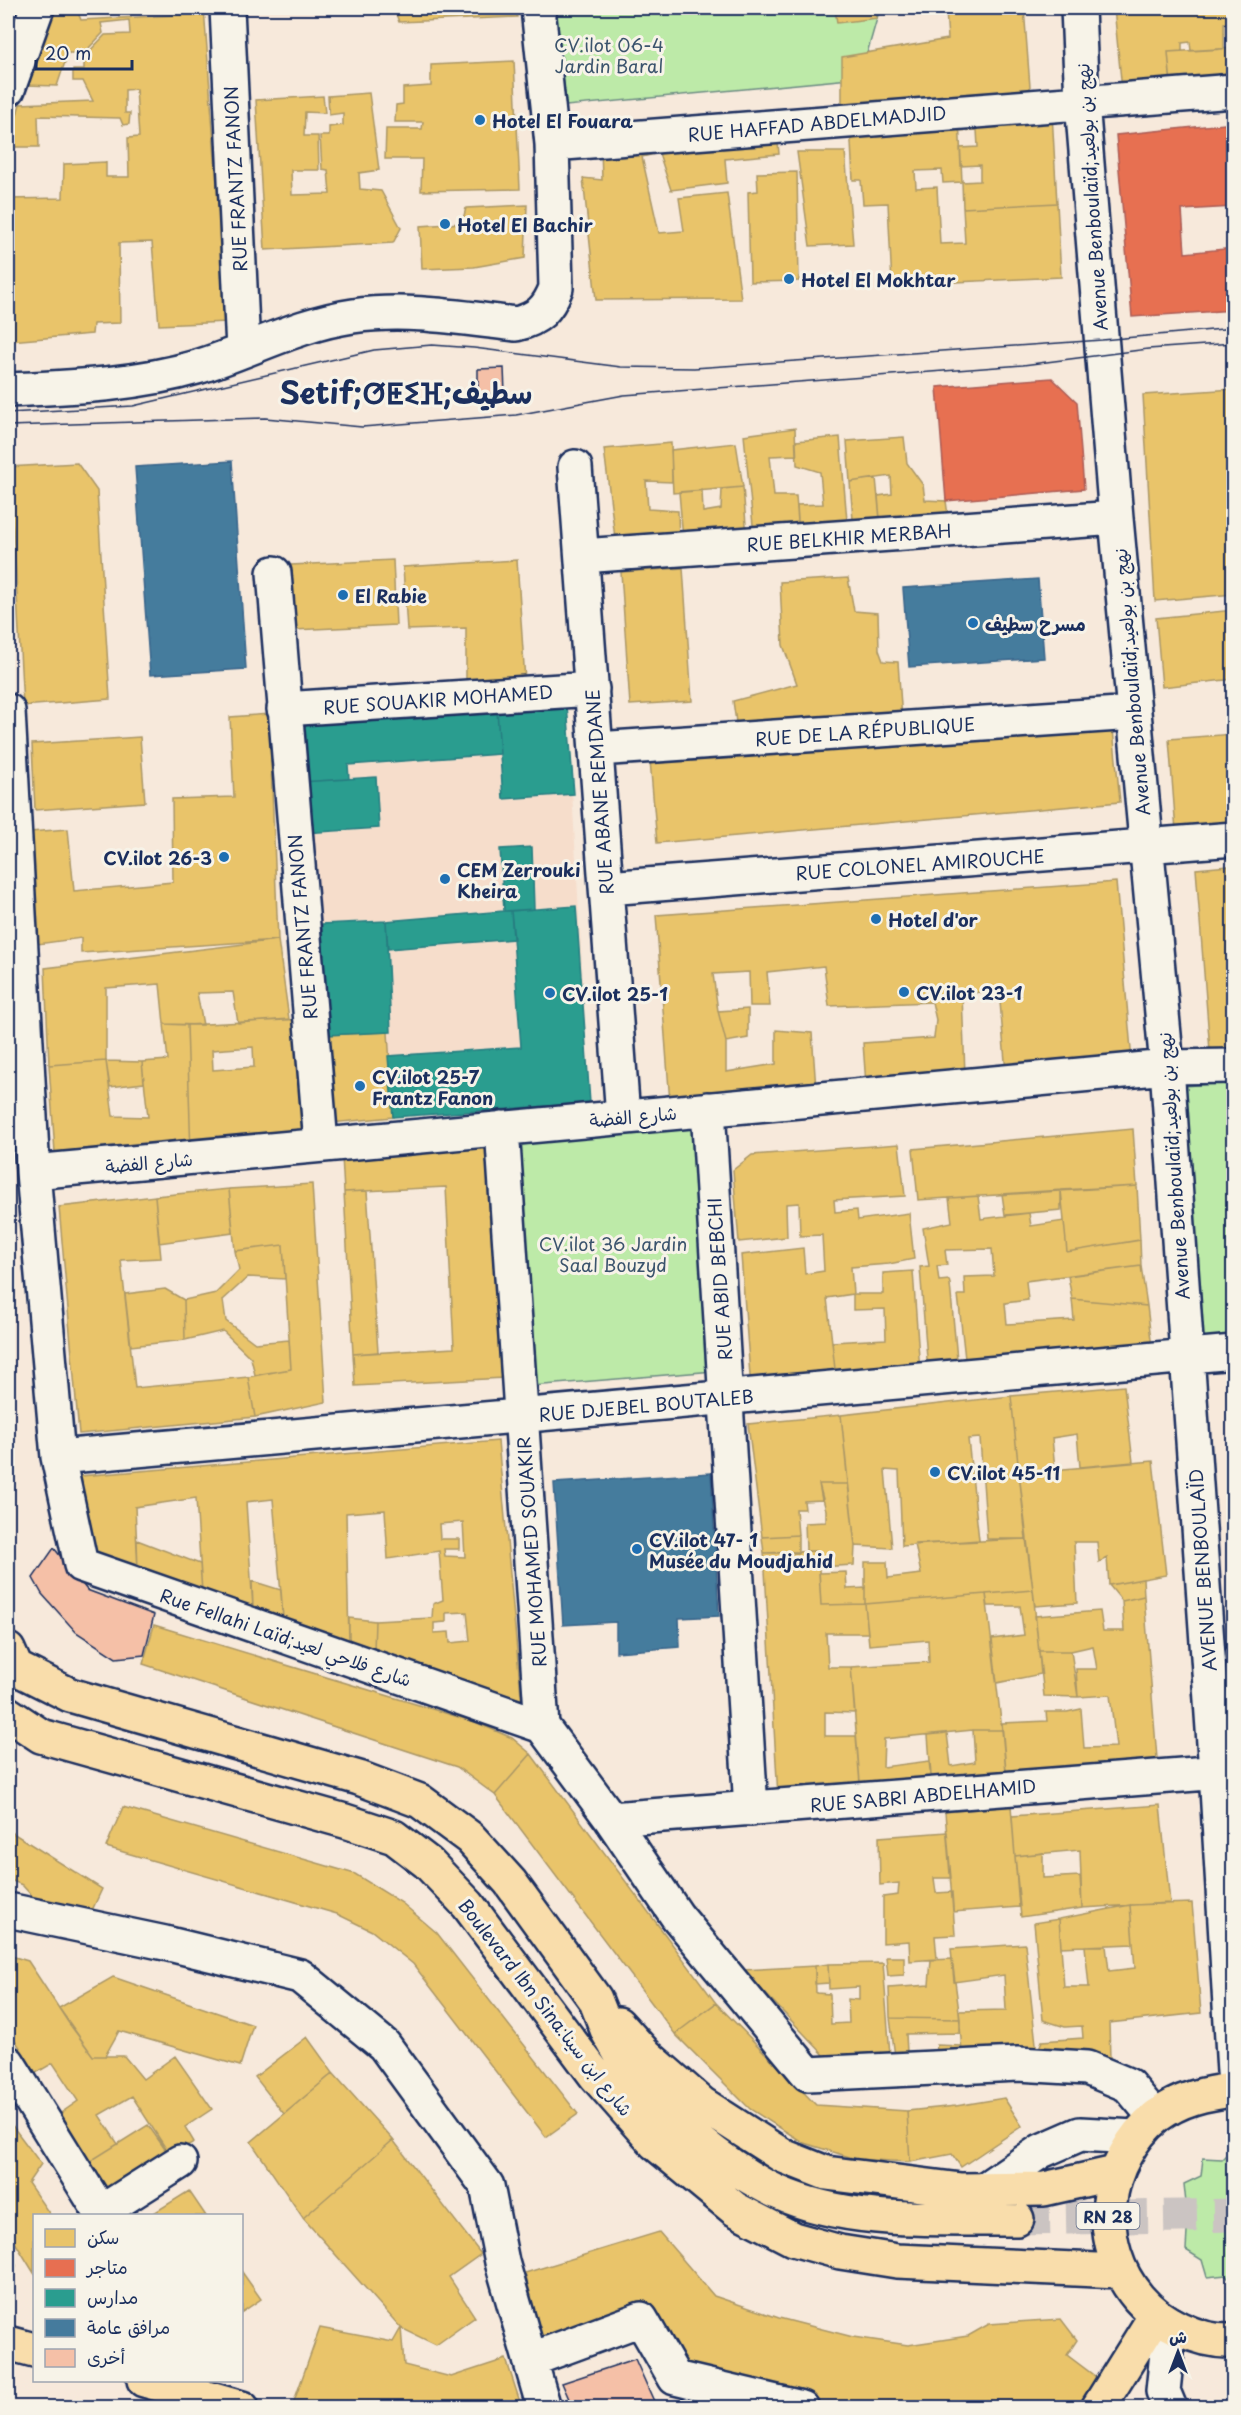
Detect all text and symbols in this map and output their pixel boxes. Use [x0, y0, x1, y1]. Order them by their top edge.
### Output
park label: CV.ilot 06-4 Jardin Baral [554, 31, 664, 79]
scale bar [36, 33, 132, 71]
text: 20 m [45, 39, 91, 66]
street label: Avenue Benboulaïd;نهج بن بولعيد [1068, 62, 1114, 332]
street label: RUE FRANTZ FANON [217, 85, 253, 273]
street label: RUE HAFFAD ABDELMADJID [686, 98, 948, 148]
place label: Hotel El Fouara [492, 107, 633, 134]
marker: Hotel El Fouara [473, 113, 487, 127]
place label: Hotel El Bachir [457, 211, 594, 238]
marker: Hotel El Bachir [438, 217, 452, 231]
place label: Hotel El Mokhtar [801, 266, 956, 293]
marker: Hotel El Mokhtar [782, 272, 796, 286]
district label: Setif;ⵚⵟⵉⴼ;سطيف [280, 369, 532, 414]
street label: RUE BELKHIR MERBAH [746, 516, 952, 558]
street label: Avenue Benboulaïd;نهج بن بولعيد [1106, 547, 1156, 817]
place label: El Rabie [355, 582, 427, 609]
marker: El Rabie [336, 588, 350, 602]
place label: مسرح سطيف [985, 610, 1086, 637]
marker: مسرح سطيف [966, 616, 980, 630]
street label: RUE SOUAKIR MOHAMED [322, 677, 554, 721]
street label: RUE ABANE REMDANE [578, 688, 620, 896]
street label: RUE DE LA RÉPUBLIQUE [754, 710, 976, 752]
street label: RUE FRANTZ FANON [280, 833, 324, 1021]
street label: RUE COLONEL AMIROUCHE [795, 842, 1045, 886]
place label: CV.ilot 26-3 [103, 844, 212, 871]
marker: CV.ilot 26-3 [217, 850, 231, 864]
place label: CEM Zerrouki Kheira [457, 856, 581, 904]
marker: CEM Zerrouki Kheira [438, 872, 452, 886]
place label: Hotel d'or [888, 906, 979, 933]
marker: Hotel d'or [869, 912, 883, 926]
place label: CV.ilot 23-1 [916, 979, 1023, 1006]
place label: CV.ilot 25-1 [562, 980, 668, 1007]
marker: CV.ilot 23-1 [897, 985, 911, 999]
marker: CV.ilot 25-1 [543, 986, 557, 1000]
street label: Avenue Benboulaïd;نهج بن بولعيد [1150, 1031, 1196, 1301]
place label: CV.ilot 25-7 Frantz Fanon [372, 1063, 493, 1111]
marker: CV.ilot 25-7 Frantz Fanon [353, 1079, 367, 1093]
street label: شارع الفضة [588, 1099, 678, 1133]
street label: شارع الفضة [104, 1145, 194, 1179]
street label: RUE ABID BEBCHI [700, 1197, 738, 1361]
park label: CV.ilot 36 Jardin Saal Bouzyd [539, 1230, 687, 1278]
street label: RUE DJEBEL BOUTALEB [537, 1382, 755, 1428]
street label: RUE MOHAMED SOUAKIR [509, 1436, 553, 1668]
place label: CV.ilot 45-11 [947, 1459, 1060, 1486]
marker: CV.ilot 45-11 [928, 1465, 942, 1479]
street label: AVENUE BENBOULAÏD [1181, 1468, 1223, 1672]
place label: CV.ilot 47- 1 Musée du Moudjahid [649, 1526, 833, 1574]
marker: CV.ilot 47- 1 Musée du Moudjahid [630, 1542, 644, 1556]
street label: Rue Fellahi Laïd;شارع فلاحي لعيد [155, 1581, 415, 1697]
street label: RUE SABRI ABDELHAMID [809, 1772, 1037, 1818]
street label: Boulevard Ibn Sina:شارع ابن سينا [452, 1893, 640, 2121]
road number: RN 28 [1076, 2203, 1140, 2229]
legend [33, 2214, 243, 2382]
text: سكن [87, 2223, 119, 2250]
text: متاجر [85, 2253, 128, 2280]
text: مدارس [87, 2283, 138, 2310]
text: مرافق عامة [87, 2313, 170, 2340]
north arrow [1148, 2322, 1208, 2382]
text: ش [1169, 2324, 1187, 2348]
text: أخرى [87, 2343, 125, 2370]

